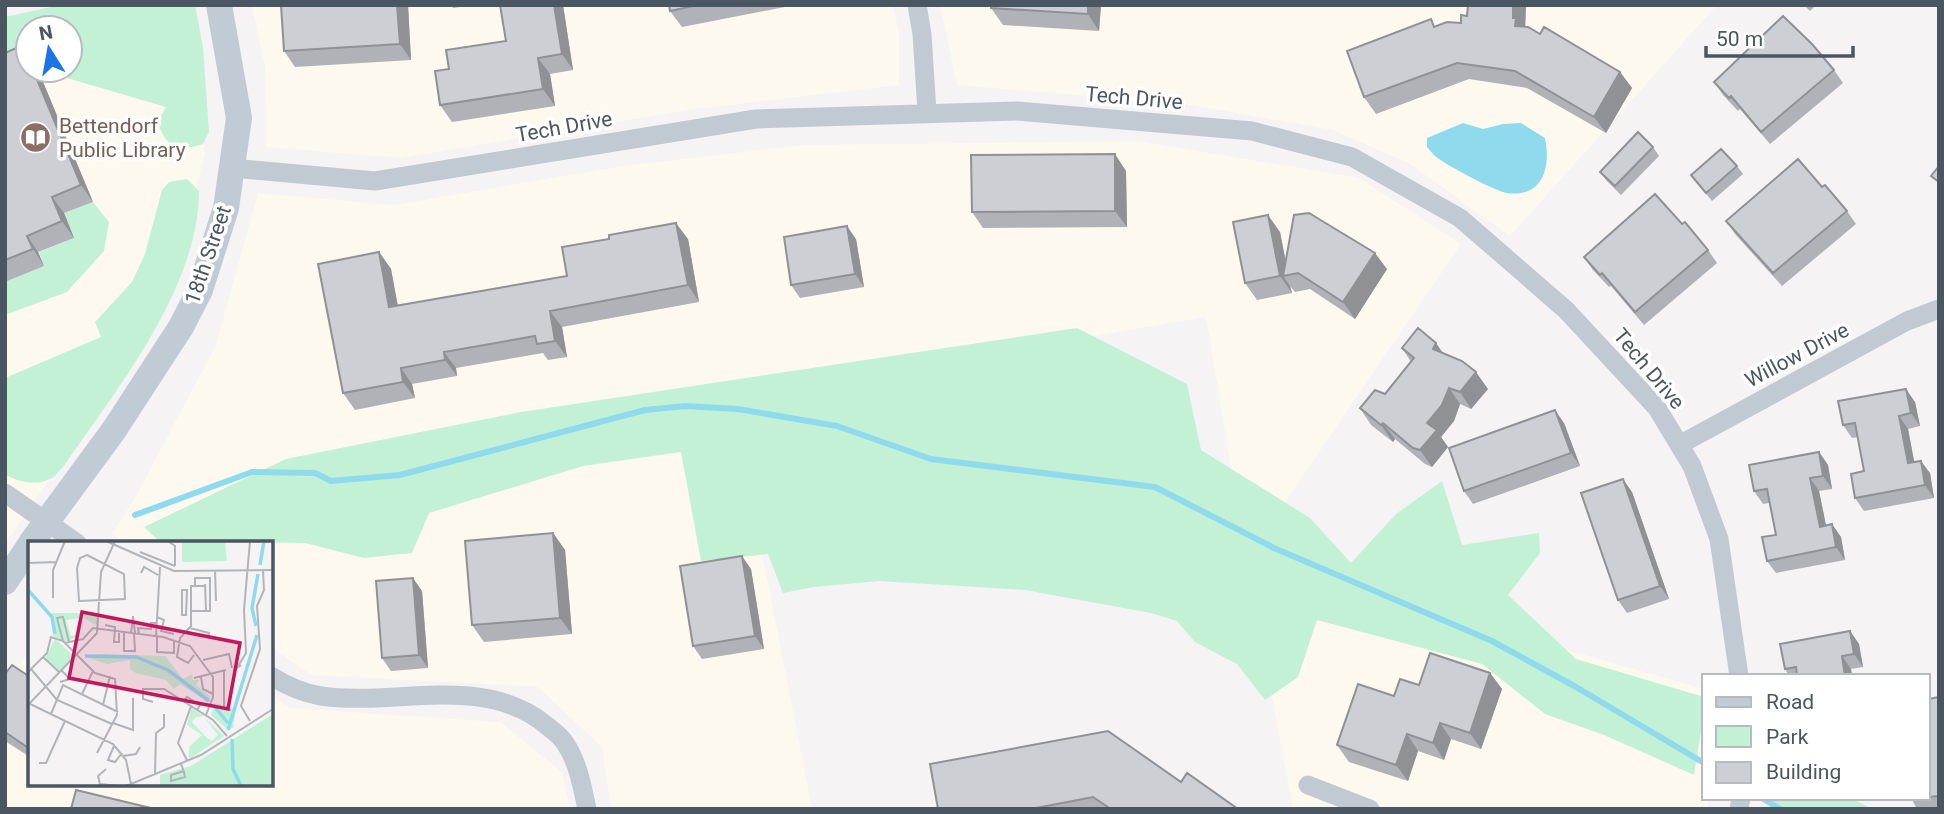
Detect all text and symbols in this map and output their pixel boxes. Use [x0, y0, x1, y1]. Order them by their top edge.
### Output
north arrow [14, 14, 84, 84]
scale bar [1706, 14, 1853, 58]
text: N [37, 20, 55, 45]
text: 50 m [1716, 27, 1763, 51]
street label: Tech Drive [1084, 82, 1184, 114]
street label: Tech Drive [514, 107, 614, 147]
place label: Bettendorf Public Library [59, 114, 186, 162]
library icon: Bettendorf Public Library [19, 121, 53, 155]
street label: 18th Street [180, 202, 236, 307]
street label: Willow Drive [1741, 318, 1853, 392]
street label: Tech Drive [1608, 324, 1690, 414]
inset map [28, 541, 273, 786]
legend [1702, 674, 1930, 800]
text: Road [1766, 690, 1814, 714]
text: Park [1766, 725, 1809, 749]
text: Building [1766, 760, 1841, 784]

